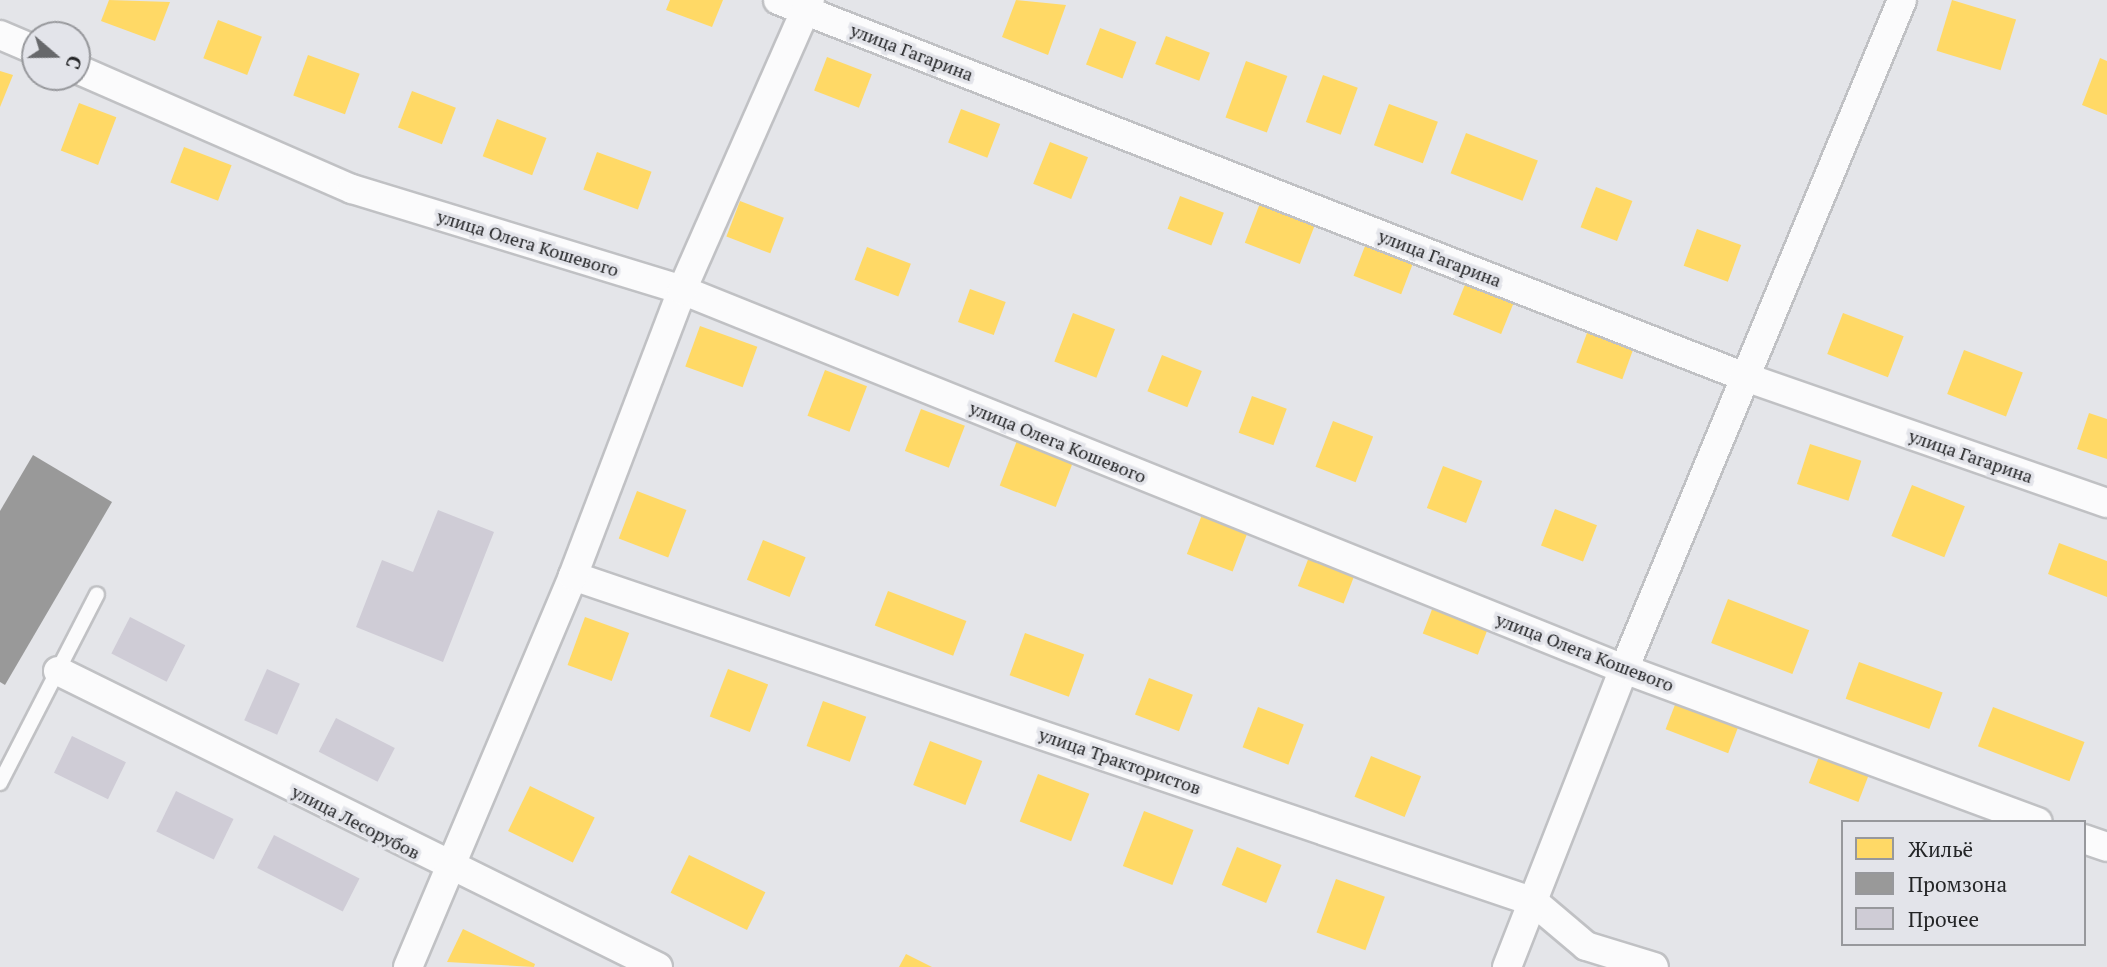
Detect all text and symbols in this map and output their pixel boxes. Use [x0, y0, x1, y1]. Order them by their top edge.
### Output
street label: улица Гагарина [847, 19, 977, 85]
north arrow [21, 21, 91, 91]
text: С [60, 53, 88, 73]
street label: улица Олега Кошевого [435, 205, 621, 281]
street label: улица Гагарина [1375, 225, 1505, 291]
street label: улица Олега Кошевого [966, 397, 1150, 487]
street label: улица Гагарина [1906, 425, 2036, 487]
street label: улица Олега Кошевого [1493, 608, 1677, 696]
street label: улица Трактористов [1036, 723, 1204, 799]
street label: улица Лесорубов [288, 780, 424, 864]
legend [1841, 820, 2086, 946]
text: Жильё [1908, 835, 1973, 863]
text: Промзона [1908, 870, 2007, 898]
text: Прочее [1908, 905, 1979, 933]

